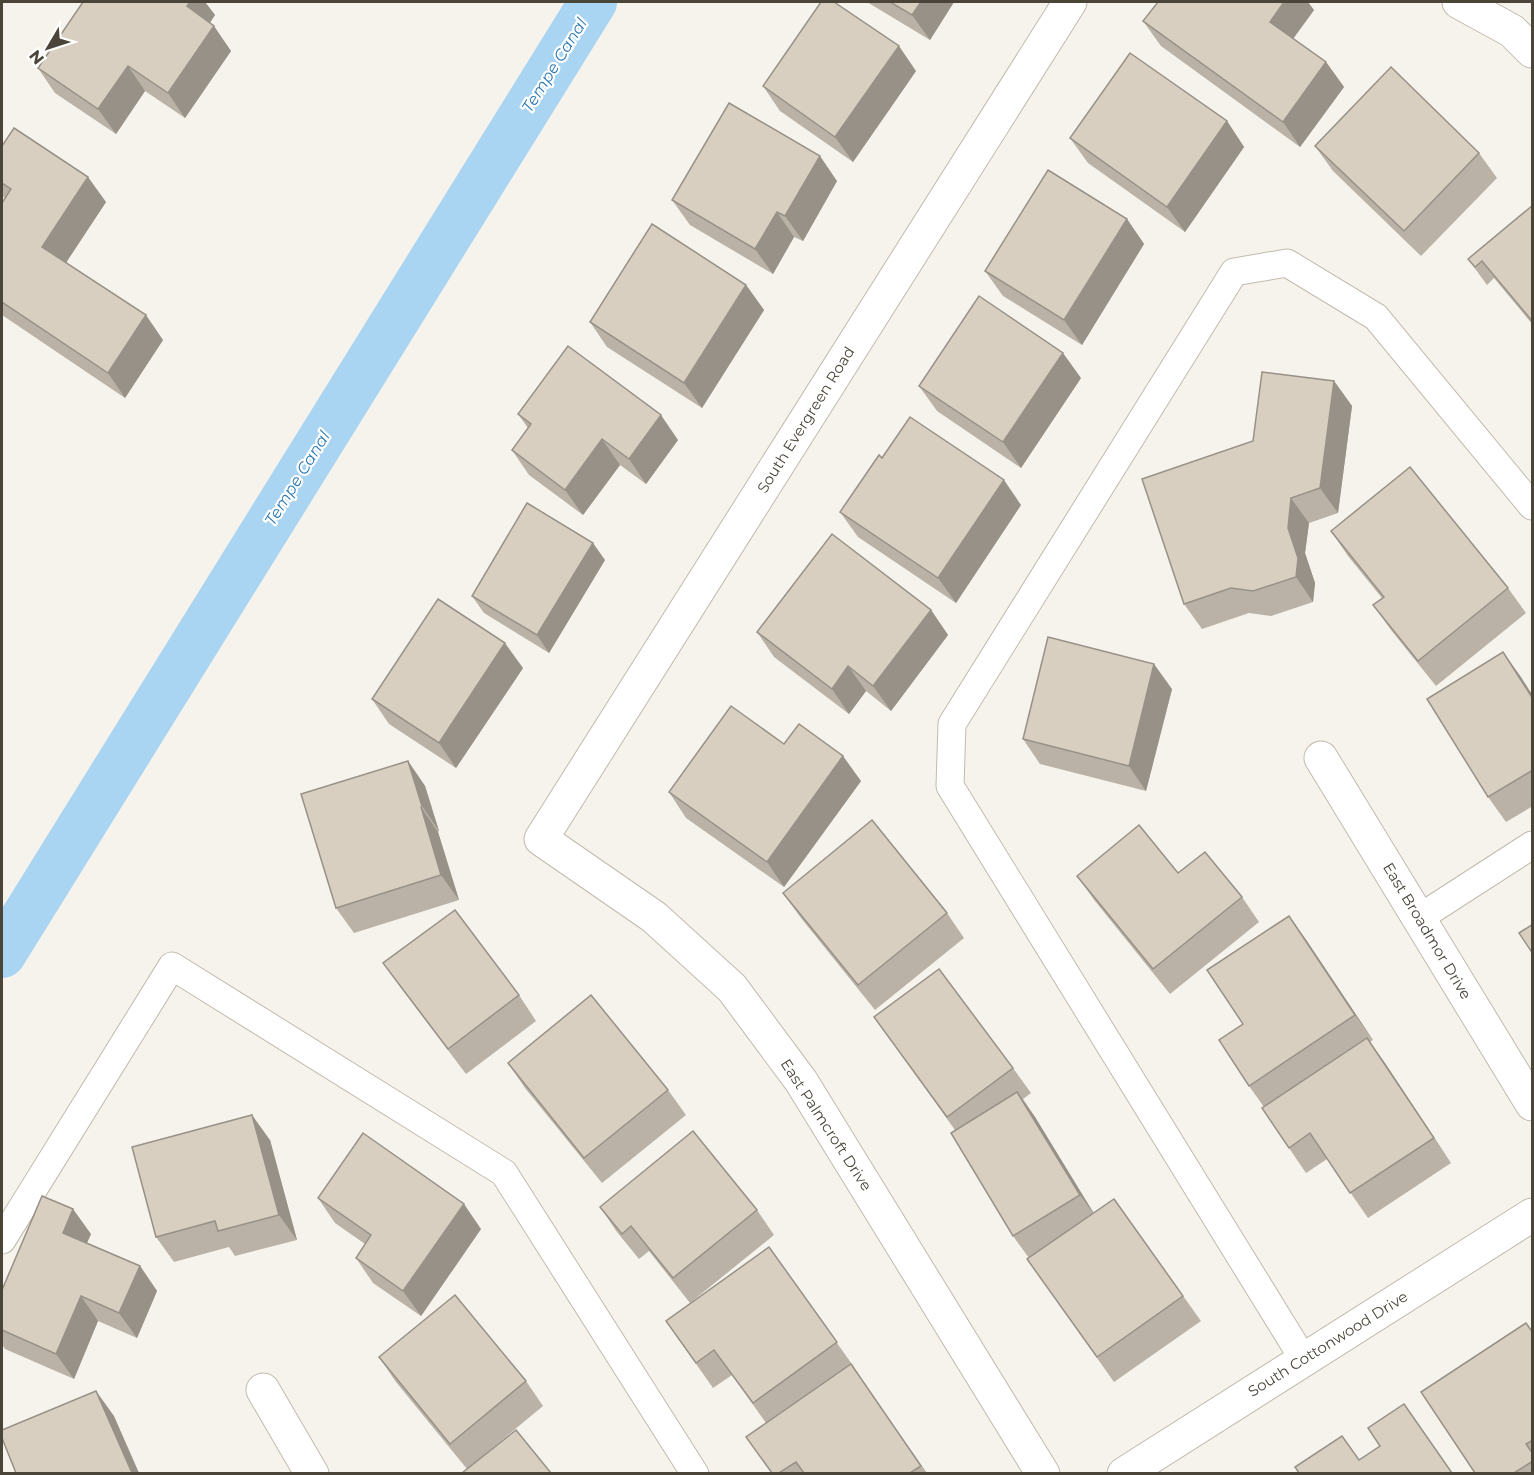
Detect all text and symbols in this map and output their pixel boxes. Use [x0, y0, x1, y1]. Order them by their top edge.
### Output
water label: Tempe Canal [518, 14, 591, 116]
north arrow [18, 18, 78, 78]
text: N [25, 46, 48, 68]
street label: South Evergreen Road [753, 343, 858, 496]
water label: Tempe Canal [261, 427, 334, 529]
street label: East Broadmor Drive [1379, 859, 1476, 1003]
street label: East Palmcroft Drive [777, 1055, 876, 1194]
street label: South Cottonwood Drive [1244, 1287, 1411, 1401]

